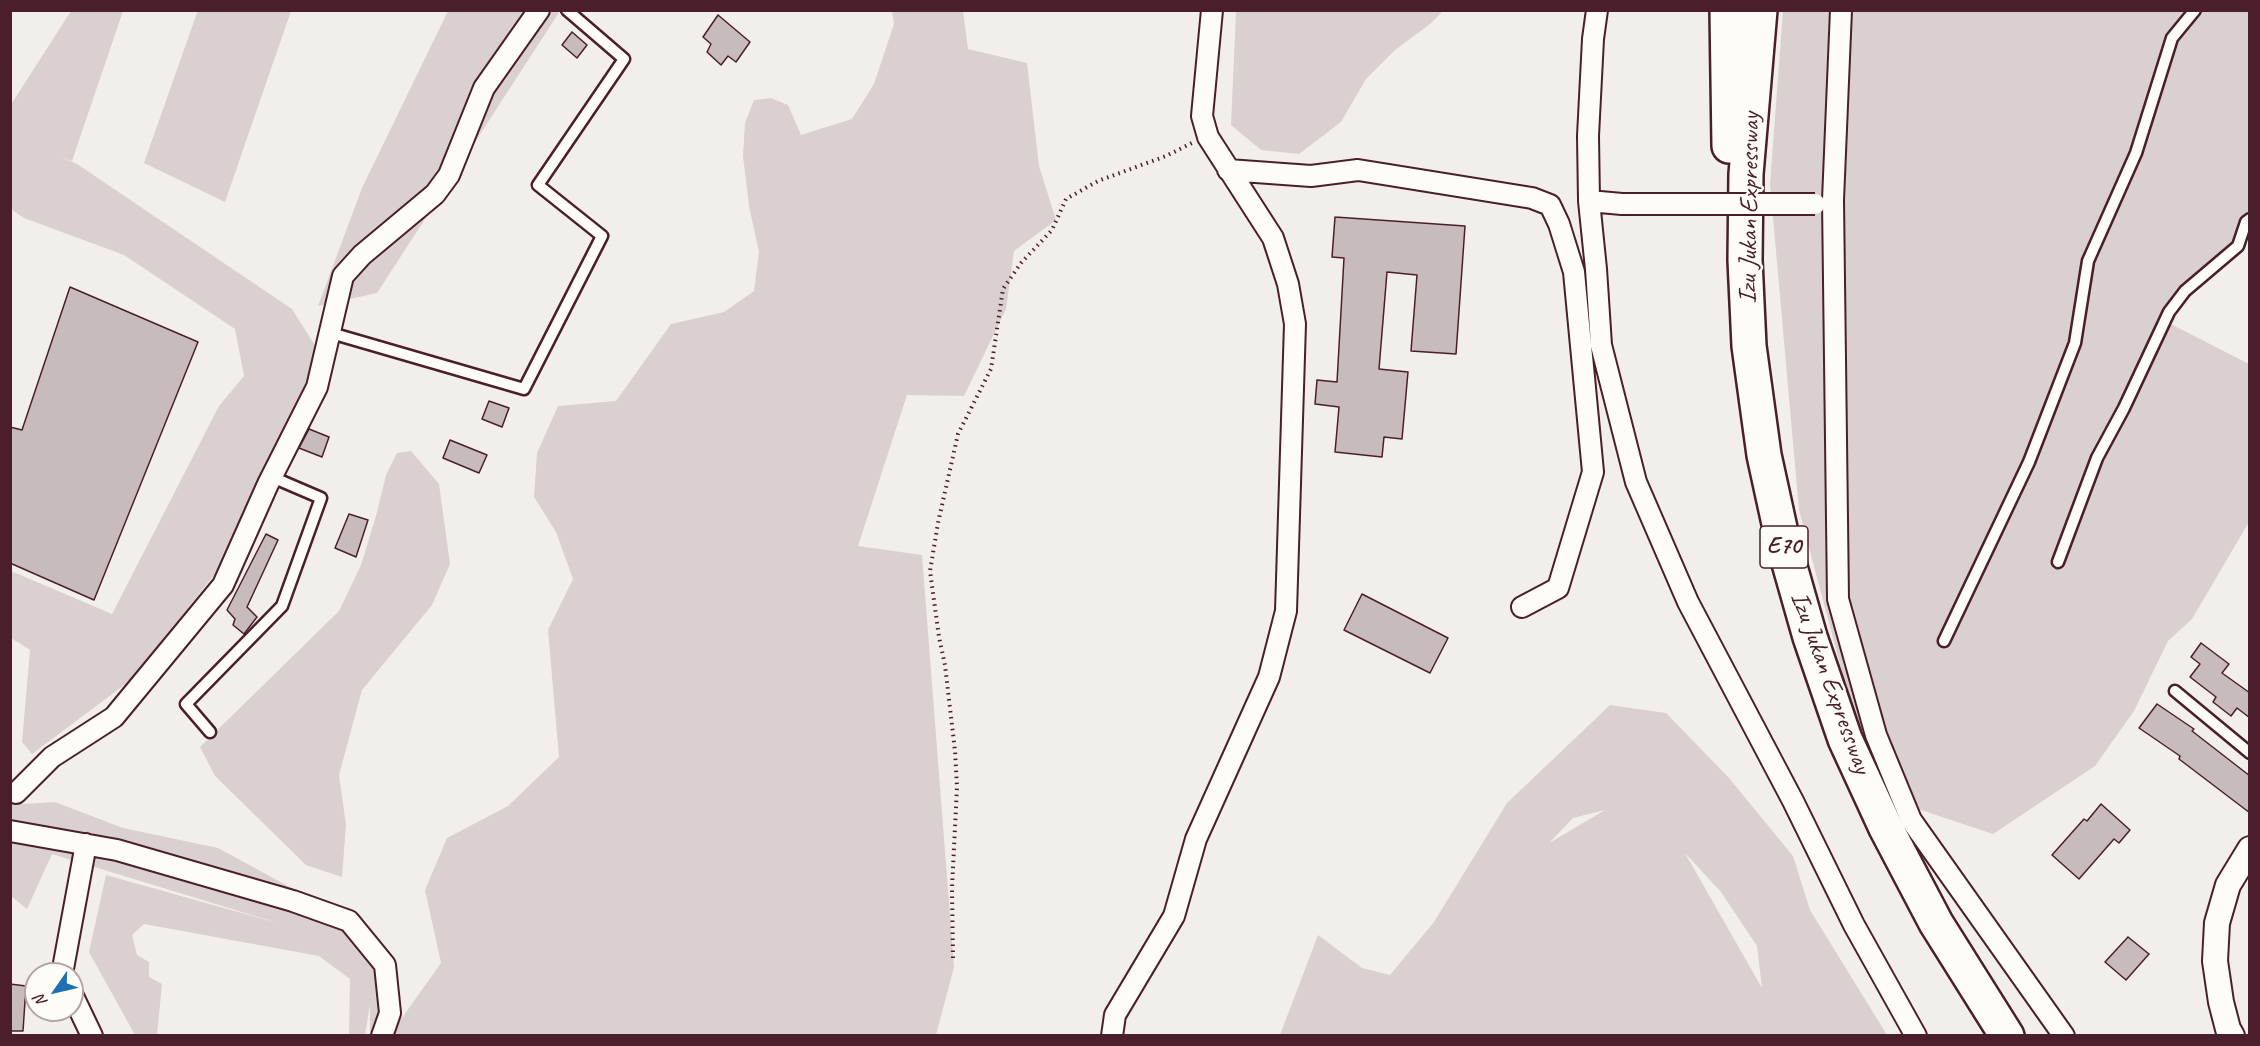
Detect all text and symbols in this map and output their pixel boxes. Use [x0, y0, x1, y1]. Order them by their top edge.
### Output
street label: Izu Jukan Expressway [1733, 112, 1767, 304]
road number: E70 [1760, 526, 1808, 568]
street label: Izu Jukan Expressway [1783, 588, 1877, 778]
north arrow [24, 962, 84, 1022]
text: N [30, 991, 52, 1011]

